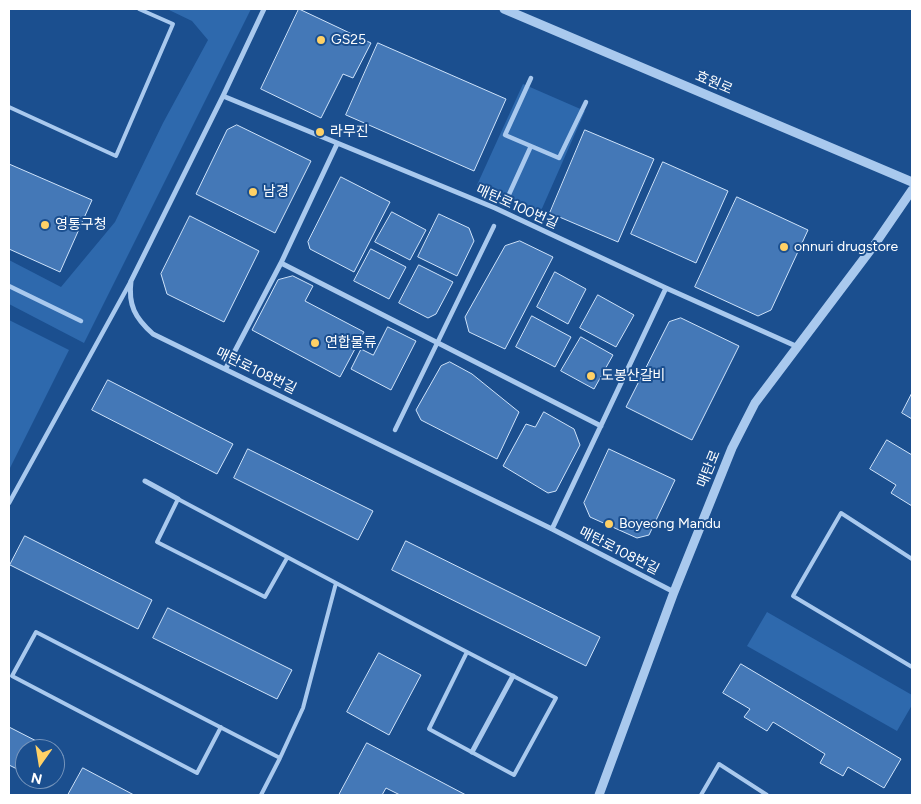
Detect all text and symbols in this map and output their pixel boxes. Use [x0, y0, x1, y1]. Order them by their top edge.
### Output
place label: GS25 [331, 32, 366, 48]
marker: GS25 [315, 34, 327, 46]
street label: 효원로 [693, 68, 735, 98]
place label: 라무진 [330, 124, 369, 140]
marker: 라무진 [314, 126, 326, 138]
street label: 매탄로100번길 [473, 181, 561, 233]
place label: 남경 [263, 184, 289, 200]
marker: 남경 [247, 186, 259, 198]
place label: 영통구청 [55, 217, 107, 233]
marker: 영통구청 [39, 219, 51, 231]
place label: onnuri drugstore [794, 239, 898, 255]
marker: onnuri drugstore [778, 241, 790, 253]
place label: 연합물류 [325, 335, 377, 351]
marker: 연합물류 [309, 337, 321, 349]
street label: 매탄로108번길 [213, 344, 299, 398]
place label: 도봉산갈비 [601, 368, 665, 384]
marker: 도봉산갈비 [585, 370, 597, 382]
street label: 매탄로 [694, 448, 724, 490]
place label: Boyeong Mandu [619, 516, 721, 532]
marker: Boyeong Mandu [603, 518, 615, 530]
street label: 매탄로108번길 [576, 524, 662, 578]
north arrow [15, 739, 65, 789]
text: N [30, 769, 44, 788]

